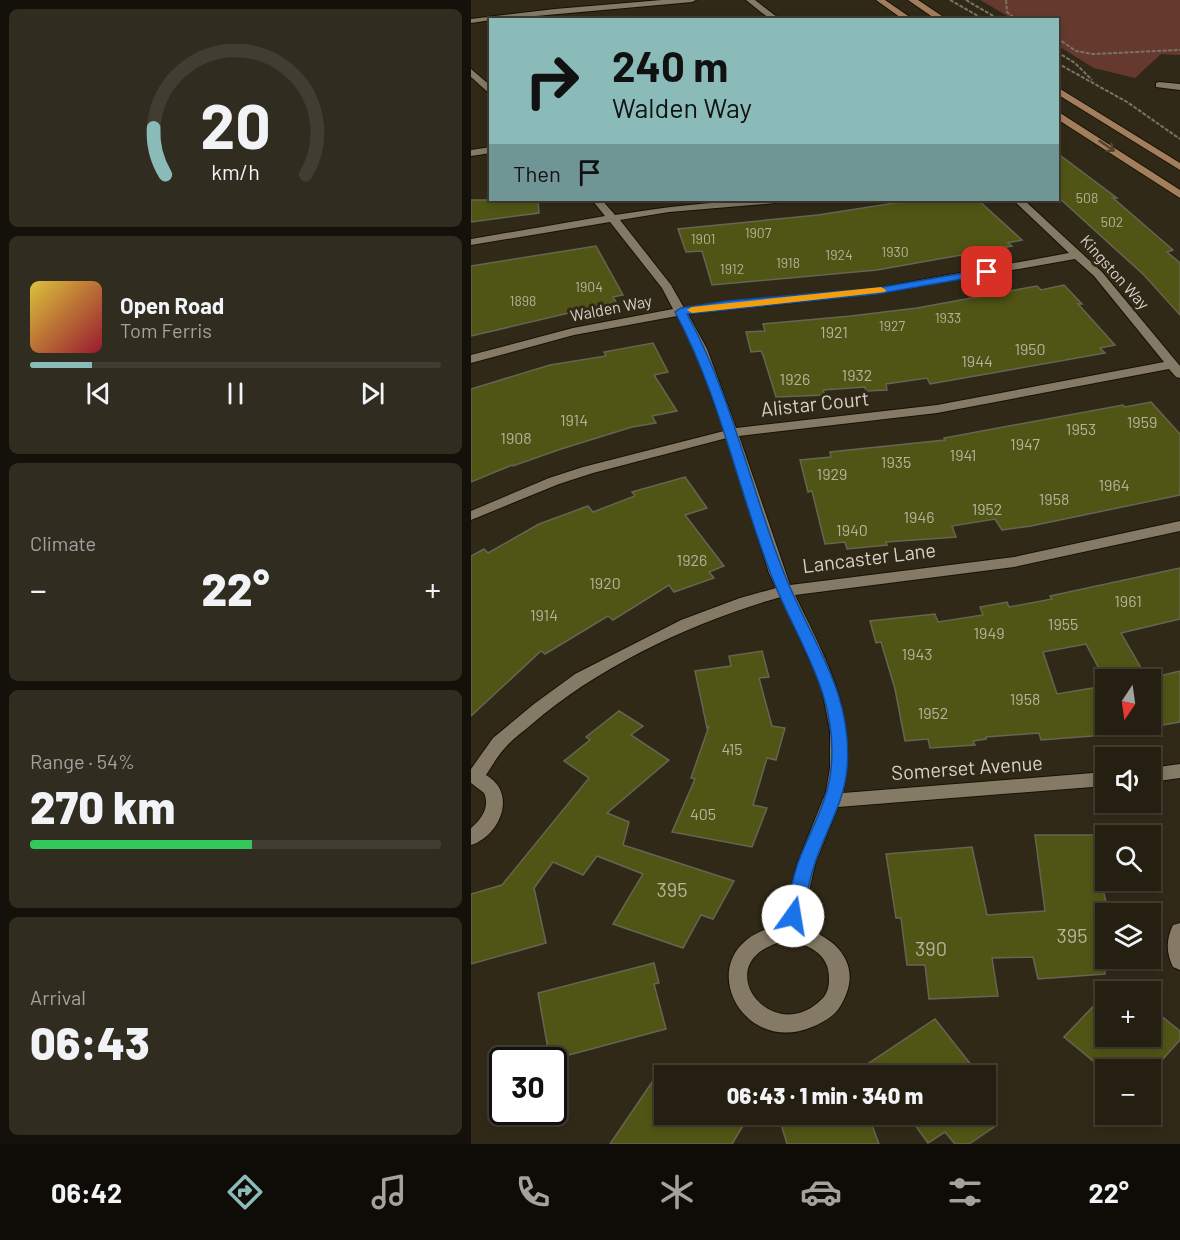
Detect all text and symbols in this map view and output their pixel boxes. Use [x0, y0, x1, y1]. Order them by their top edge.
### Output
text: 240 m [612, 40, 728, 90]
icon: right [513, 42, 591, 120]
text: 20 [200, 87, 271, 161]
text: Walden Way [612, 91, 752, 123]
one-way arrow [1098, 140, 1115, 153]
icon: arrive [573, 156, 606, 189]
text: km/h [211, 159, 260, 184]
text: Then [513, 160, 561, 186]
house number: 508 [1076, 189, 1098, 206]
house number: 502 [1101, 213, 1123, 230]
house number: 1907 [745, 224, 772, 241]
house number: 1901 [691, 230, 715, 247]
street label: Kingston Way [1077, 231, 1154, 313]
house number: 1930 [881, 243, 909, 260]
house number: 1924 [825, 246, 853, 263]
pin [961, 246, 1012, 297]
house number: 1918 [776, 254, 800, 271]
icon: arrive [970, 255, 1003, 288]
house number: 1912 [720, 260, 744, 277]
house number: 1904 [575, 278, 603, 295]
street label: Walden Way [568, 290, 654, 325]
text: Open Road [120, 292, 224, 318]
house number: 1898 [510, 292, 536, 309]
house number: 1933 [935, 309, 961, 326]
house number: 1927 [879, 317, 906, 334]
text: Tom Ferris [120, 318, 212, 342]
house number: 1921 [820, 322, 848, 341]
house number: 1950 [1014, 339, 1046, 358]
house number: 1944 [961, 351, 993, 370]
house number: 1932 [842, 365, 872, 384]
house number: 1926 [780, 369, 810, 388]
icon: previous [82, 377, 115, 410]
icon: pause [219, 377, 252, 410]
icon: next [356, 377, 389, 410]
street label: Alistar Court [760, 385, 870, 421]
house number: 1914 [560, 410, 588, 429]
house number: 1959 [1127, 412, 1157, 431]
house number: 1953 [1066, 419, 1096, 438]
house number: 1908 [500, 428, 532, 447]
house number: 1947 [1010, 434, 1040, 453]
house number: 1941 [950, 445, 976, 464]
house number: 1935 [881, 452, 911, 471]
house number: 1929 [817, 464, 847, 483]
house number: 1964 [1099, 475, 1130, 494]
house number: 1958 [1039, 489, 1069, 508]
house number: 1952 [972, 499, 1002, 518]
house number: 1946 [904, 507, 935, 526]
house number: 1940 [836, 520, 868, 539]
text: Climate [30, 531, 96, 555]
street label: Lancaster Lane [801, 537, 937, 577]
house number: 1926 [677, 550, 707, 569]
text: 22° [202, 561, 269, 615]
text: − [30, 569, 47, 609]
text: + [424, 569, 441, 609]
house number: 1920 [589, 573, 621, 592]
house number: 1961 [1114, 591, 1142, 610]
house number: 1914 [530, 605, 558, 624]
house number: 1955 [1048, 614, 1078, 633]
house number: 1949 [973, 623, 1005, 642]
house number: 1943 [902, 644, 933, 663]
north arrow [1095, 669, 1161, 735]
map controls [1095, 669, 1161, 1125]
house number: 1958 [1010, 689, 1040, 708]
house number: 1952 [918, 703, 948, 722]
house number: 415 [721, 739, 743, 758]
button: sound [1095, 747, 1161, 813]
text: Range · 54% [30, 749, 135, 773]
street label: Somerset Avenue [890, 750, 1044, 784]
text: 270 km [30, 779, 175, 833]
house number: 405 [690, 804, 716, 823]
button: search [1095, 825, 1161, 891]
house number: 395 [657, 877, 688, 901]
position arrow [761, 884, 825, 948]
button: layers [1095, 903, 1161, 969]
house number: 395 [1057, 923, 1088, 947]
house number: 390 [915, 936, 947, 960]
button: + [1095, 981, 1161, 1047]
text: Arrival [30, 985, 86, 1009]
text: 06:43 [30, 1015, 150, 1069]
speed limit sign: 30 [489, 1047, 567, 1125]
button: − [1095, 1059, 1161, 1125]
text: 06:43 · 1 min · 340 m [727, 1082, 923, 1108]
icon: directions [224, 1171, 266, 1213]
icon: music [368, 1171, 410, 1213]
icon: phone [512, 1171, 554, 1213]
icon: climate [656, 1171, 698, 1213]
icon: car [800, 1171, 842, 1213]
icon: filters [944, 1171, 986, 1213]
text: 06:42 [51, 1176, 122, 1208]
text: 22° [1089, 1176, 1129, 1208]

